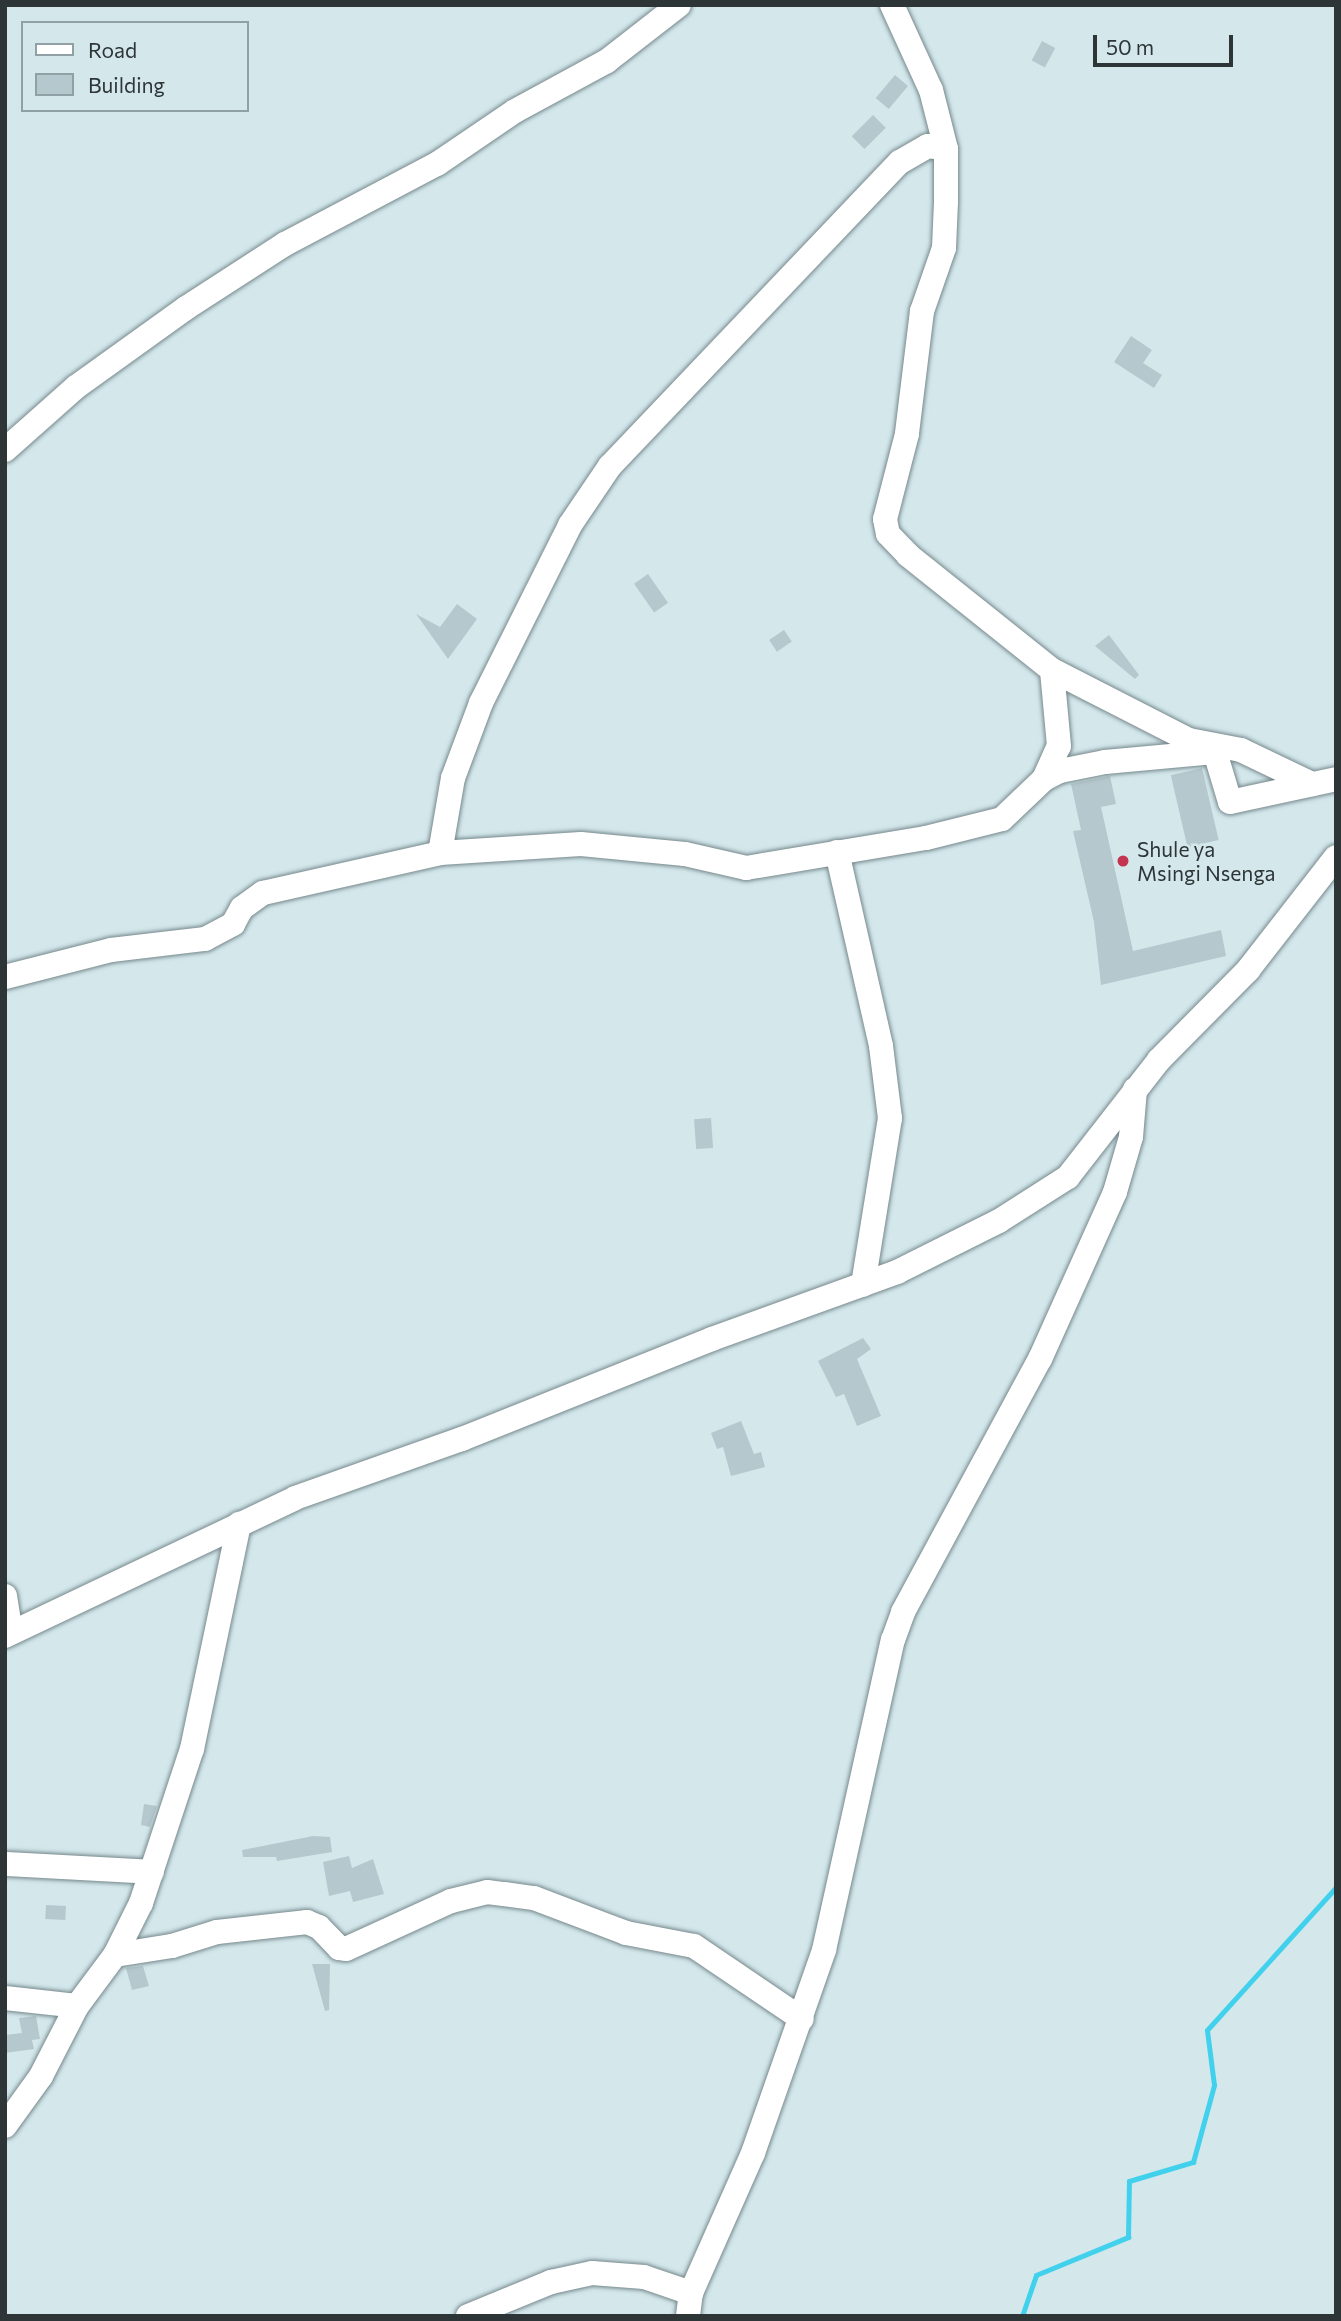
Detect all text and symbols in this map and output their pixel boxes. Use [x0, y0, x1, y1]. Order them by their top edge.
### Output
legend [21, 21, 248, 112]
scale bar [1096, 21, 1236, 65]
text: 50 m [1106, 34, 1154, 59]
text: Road [88, 37, 137, 62]
text: Building [88, 72, 165, 97]
place label: Shule ya Msingi Nsenga [1137, 836, 1276, 886]
marker: Shule ya Msingi Nsenga [1115, 853, 1131, 869]

